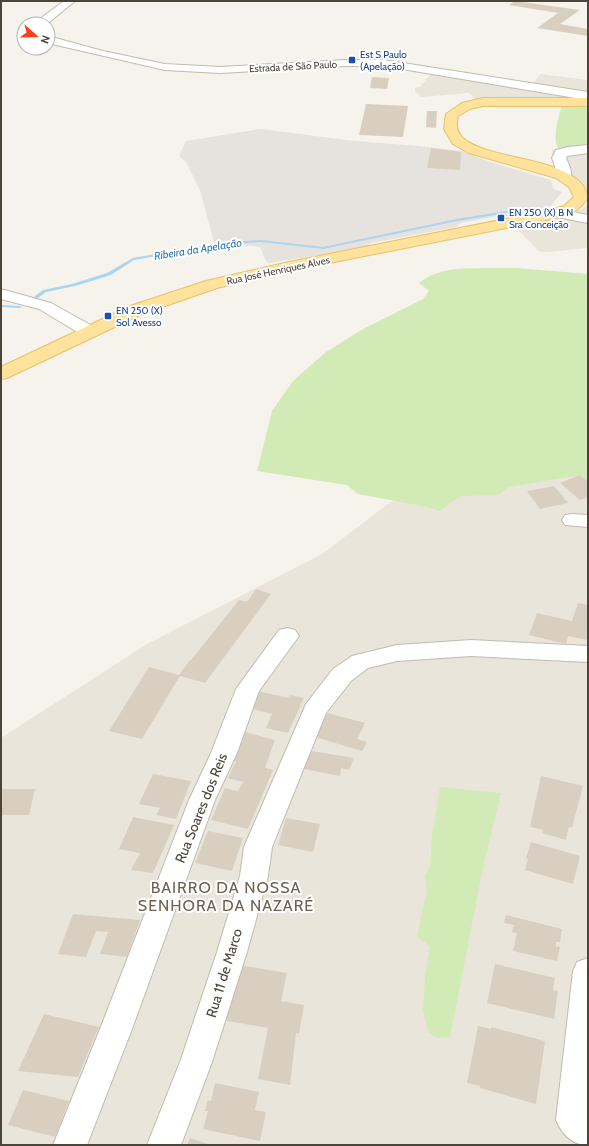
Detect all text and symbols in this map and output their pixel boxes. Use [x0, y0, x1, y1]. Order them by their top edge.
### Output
north arrow [16, 16, 56, 56]
text: N [37, 33, 53, 45]
place label: Est S Paulo (Apelação) [360, 48, 407, 73]
marker: Est S Paulo (Apelação) [347, 55, 357, 65]
street label: Estrada de São Paulo [249, 58, 338, 75]
place label: EN 250 (X) B N Sra Conceição [509, 206, 573, 231]
marker: EN 250 (X) B N Sra Conceição [496, 213, 506, 223]
water label: Ribeira da Apelação [153, 235, 243, 263]
street label: Rua José Henriques Alves [225, 253, 331, 288]
place label: EN 250 (X) Sol Avesso [116, 304, 163, 329]
marker: EN 250 (X) Sol Avesso [103, 311, 113, 321]
street label: Rua Soares dos Reis [171, 750, 231, 866]
district label: BAIRRO DA NOSSA SENHORA DA NAZARÉ [138, 878, 314, 915]
street label: Rua 11 de Marco [202, 926, 246, 1020]

